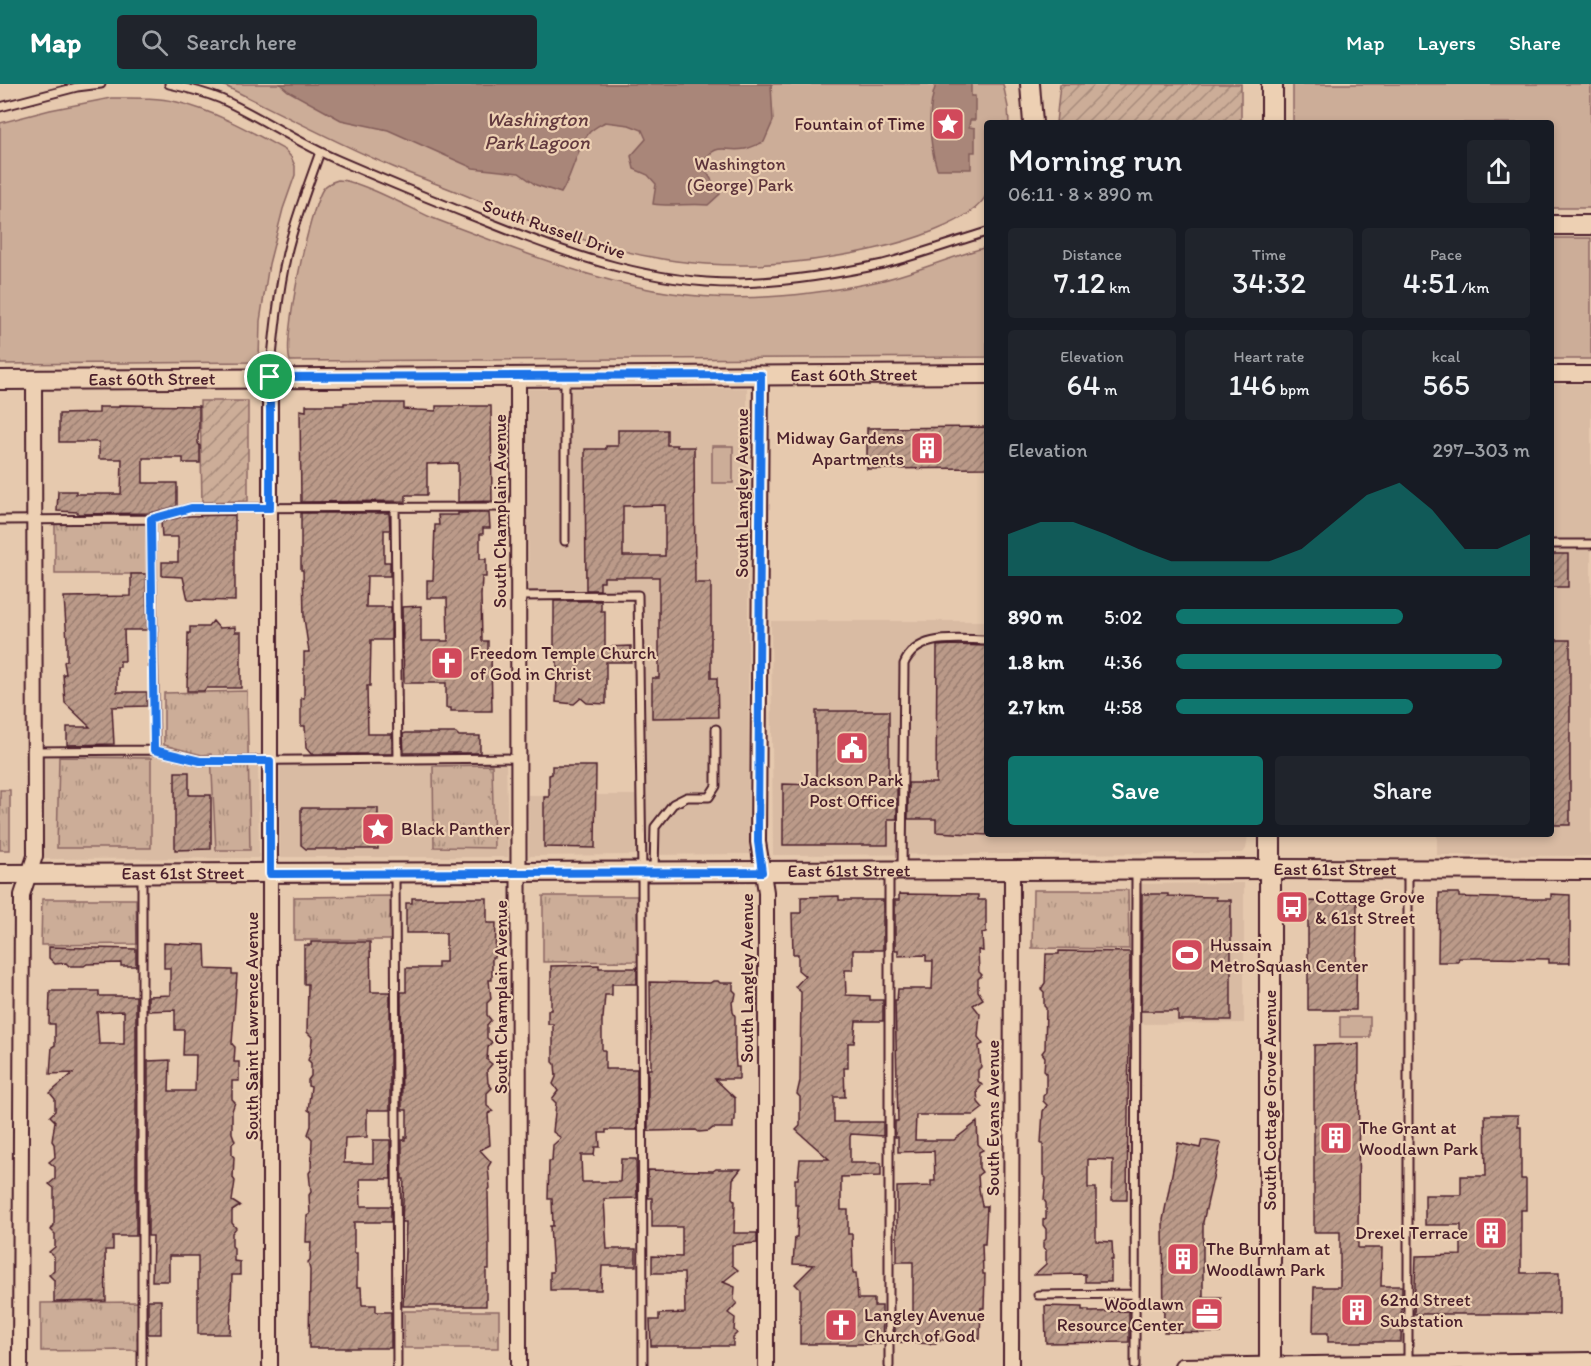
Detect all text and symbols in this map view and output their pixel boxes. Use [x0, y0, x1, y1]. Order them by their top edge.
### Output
search box [117, 15, 537, 69]
text: Map [30, 25, 81, 59]
icon: search [138, 26, 171, 59]
text: Search here [186, 29, 297, 56]
text: Map [1346, 30, 1385, 55]
text: Layers [1418, 30, 1476, 55]
text: Share [1509, 30, 1561, 55]
place icon: Fountain of Time [930, 106, 966, 142]
water label: Washington Park Lagoon [484, 107, 591, 154]
place label: Fountain of Time [794, 113, 925, 135]
text: Morning run [1008, 140, 1183, 179]
button: share [1467, 140, 1530, 203]
park label: Washington (George) Park [687, 153, 794, 196]
text: 06:11 · 8 × 890 m [1008, 182, 1153, 206]
street label: South Russell Drive [480, 194, 628, 264]
text: Distance [1062, 245, 1122, 264]
text: Time [1252, 245, 1286, 264]
text: Pace [1430, 245, 1462, 264]
text: 7.12 [1054, 264, 1106, 301]
text: 34:32 [1232, 264, 1306, 301]
text: 4:51 [1403, 264, 1458, 301]
text: km [1106, 278, 1130, 297]
text: /km [1458, 278, 1489, 297]
text: Elevation [1060, 347, 1124, 366]
text: Heart rate [1234, 347, 1304, 366]
text: kcal [1432, 347, 1460, 366]
pin [244, 351, 295, 402]
icon: arrive [253, 360, 286, 393]
street label: East 60th Street [790, 363, 918, 386]
text: 64 [1067, 366, 1100, 403]
text: 146 [1228, 366, 1276, 403]
text: 565 [1422, 366, 1470, 403]
street label: East 60th Street [88, 368, 216, 390]
text: m [1100, 380, 1117, 399]
text: bpm [1276, 380, 1310, 399]
street label: South Langley Avenue [731, 408, 753, 578]
street label: South Champlain Avenue [489, 414, 511, 608]
place label: Midway Gardens Apartments [776, 427, 904, 470]
building icon: Midway Gardens Apartments [909, 430, 945, 466]
text: Elevation [1008, 438, 1087, 462]
text: 297–303 m [1433, 438, 1530, 462]
text: 890 m [1008, 605, 1063, 629]
text: 5:02 [1104, 605, 1142, 629]
place label: Freedom Temple Church of God in Christ [470, 642, 656, 685]
church icon: Freedom Temple Church of God in Christ [429, 645, 465, 681]
text: 1.8 km [1008, 650, 1064, 674]
text: 4:36 [1104, 650, 1142, 674]
text: 2.7 km [1008, 695, 1064, 719]
text: 4:58 [1104, 695, 1142, 719]
public building icon: Jackson Park Post Office [834, 730, 870, 766]
button: Save [1008, 756, 1263, 825]
button: Share [1275, 756, 1530, 825]
place label: Jackson Park Post Office [801, 769, 904, 812]
place icon: Black Panther [360, 811, 396, 847]
place label: Black Panther [401, 818, 511, 840]
street label: East 61st Street [1273, 858, 1397, 880]
street label: East 61st Street [787, 859, 911, 882]
street label: East 61st Street [121, 862, 245, 885]
place label: Cottage Grove & 61st Street [1315, 886, 1425, 929]
bus stop icon: Cottage Grove & 61st Street [1274, 889, 1310, 925]
street label: South Langley Avenue [736, 893, 758, 1063]
street label: South Champlain Avenue [490, 900, 512, 1094]
street label: South Saint Lawrence Avenue [241, 912, 263, 1140]
place label: Hussain MetroSquash Center [1210, 934, 1368, 977]
sports icon: Hussain MetroSquash Center [1169, 937, 1205, 973]
street label: South Cottage Grove Avenue [1259, 990, 1281, 1210]
street label: South Evans Avenue [982, 1040, 1004, 1196]
place label: The Grant at Woodlawn Park [1359, 1117, 1479, 1160]
building icon: The Grant at Woodlawn Park [1318, 1120, 1354, 1156]
building icon: Drexel Terrace [1473, 1215, 1509, 1251]
place label: Drexel Terrace [1355, 1222, 1468, 1244]
place label: The Burnham at Woodlawn Park [1206, 1238, 1331, 1281]
building icon: The Burnham at Woodlawn Park [1165, 1241, 1201, 1277]
place label: 62nd Street Substation [1380, 1289, 1471, 1332]
building icon: 62nd Street Substation [1339, 1292, 1375, 1328]
place label: Woodlawn Resource Center [1057, 1293, 1185, 1336]
office icon: Woodlawn Resource Center [1189, 1296, 1225, 1332]
place label: Langley Avenue Church of God [864, 1304, 985, 1347]
church icon: Langley Avenue Church of God [823, 1307, 859, 1343]

